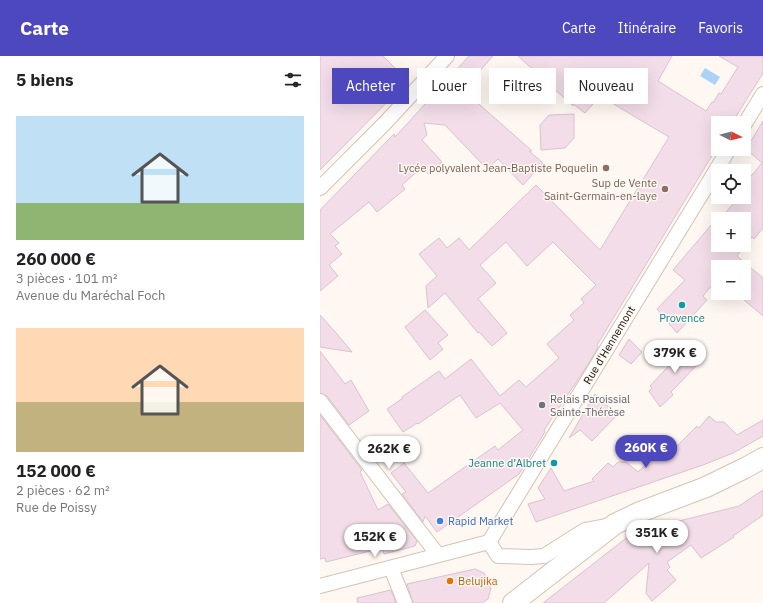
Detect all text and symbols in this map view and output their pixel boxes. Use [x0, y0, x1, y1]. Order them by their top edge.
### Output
text: Carte [20, 16, 69, 40]
text: Carte [562, 19, 596, 37]
text: Itinéraire [618, 19, 676, 37]
text: Favoris [698, 19, 743, 37]
chip: Acheter [332, 68, 409, 104]
chip: Louer [417, 68, 481, 104]
chip: Filtres [489, 68, 556, 104]
chip: Nouveau [564, 68, 648, 104]
text: 5 biens [16, 69, 74, 91]
icon: filters [282, 69, 304, 91]
north arrow [711, 116, 751, 156]
map controls [711, 116, 751, 300]
icon: home [124, 142, 196, 214]
place label: Lycée polyvalent Jean-Baptiste Poquelin [398, 161, 598, 175]
marker: Lycée polyvalent Jean-Baptiste Poquelin [601, 163, 611, 173]
button: locate [711, 164, 751, 204]
place label: Sup de Vente Saint-Germain-en-laye [544, 176, 657, 203]
marker: Sup de Vente Saint-Germain-en-laye [660, 184, 670, 194]
button: + [711, 212, 751, 252]
text: 260 000 € [16, 248, 96, 270]
button: − [711, 260, 751, 300]
text: 3 pièces · 101 m² [16, 270, 117, 287]
text: Avenue du Maréchal Foch [16, 287, 165, 304]
marker: Provence [677, 300, 687, 310]
street label: Rue d'Hennemont [580, 303, 638, 387]
place label: Provence [659, 311, 705, 325]
pin: 379K € [642, 340, 708, 374]
text: 379K € [653, 344, 697, 361]
icon: home [124, 354, 196, 426]
place label: Relais Paroissial Sainte-Thérèse [550, 392, 630, 419]
marker: Relais Paroissial Sainte-Thérèse [537, 400, 547, 410]
pin: 260K € [613, 435, 679, 469]
pin: 262K € [356, 436, 422, 470]
text: 260K € [624, 439, 668, 456]
text: 262K € [367, 440, 411, 457]
place label: Jeanne d’Albret [468, 456, 546, 470]
marker: Jeanne d’Albret [549, 458, 559, 468]
text: 152 000 € [16, 460, 96, 482]
text: 2 pièces · 62 m² [16, 482, 110, 499]
text: Rue de Poissy [16, 499, 97, 516]
place label: Rapid Market [448, 514, 513, 528]
marker: Rapid Market [435, 516, 445, 526]
pin: 351K € [624, 520, 690, 554]
pin: 152K € [342, 524, 408, 558]
text: 351K € [635, 524, 679, 541]
text: 152K € [353, 528, 397, 545]
place label: Belujika [458, 574, 498, 588]
marker: Belujika [445, 576, 455, 586]

